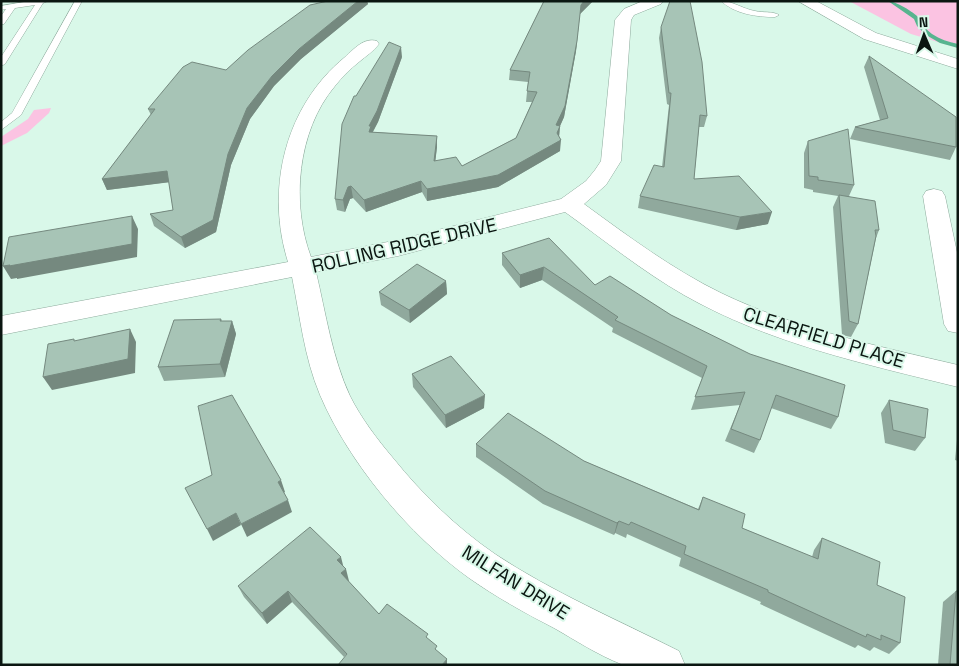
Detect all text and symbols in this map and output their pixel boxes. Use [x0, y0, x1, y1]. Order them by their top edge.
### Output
north arrow [899, 10, 949, 60]
text: N [919, 13, 929, 31]
street label: ROLLING RIDGE DRIVE [309, 212, 499, 279]
street label: CLEARFIELD PLACE [740, 301, 907, 374]
street label: MILFAN DRIVE [457, 539, 574, 625]

